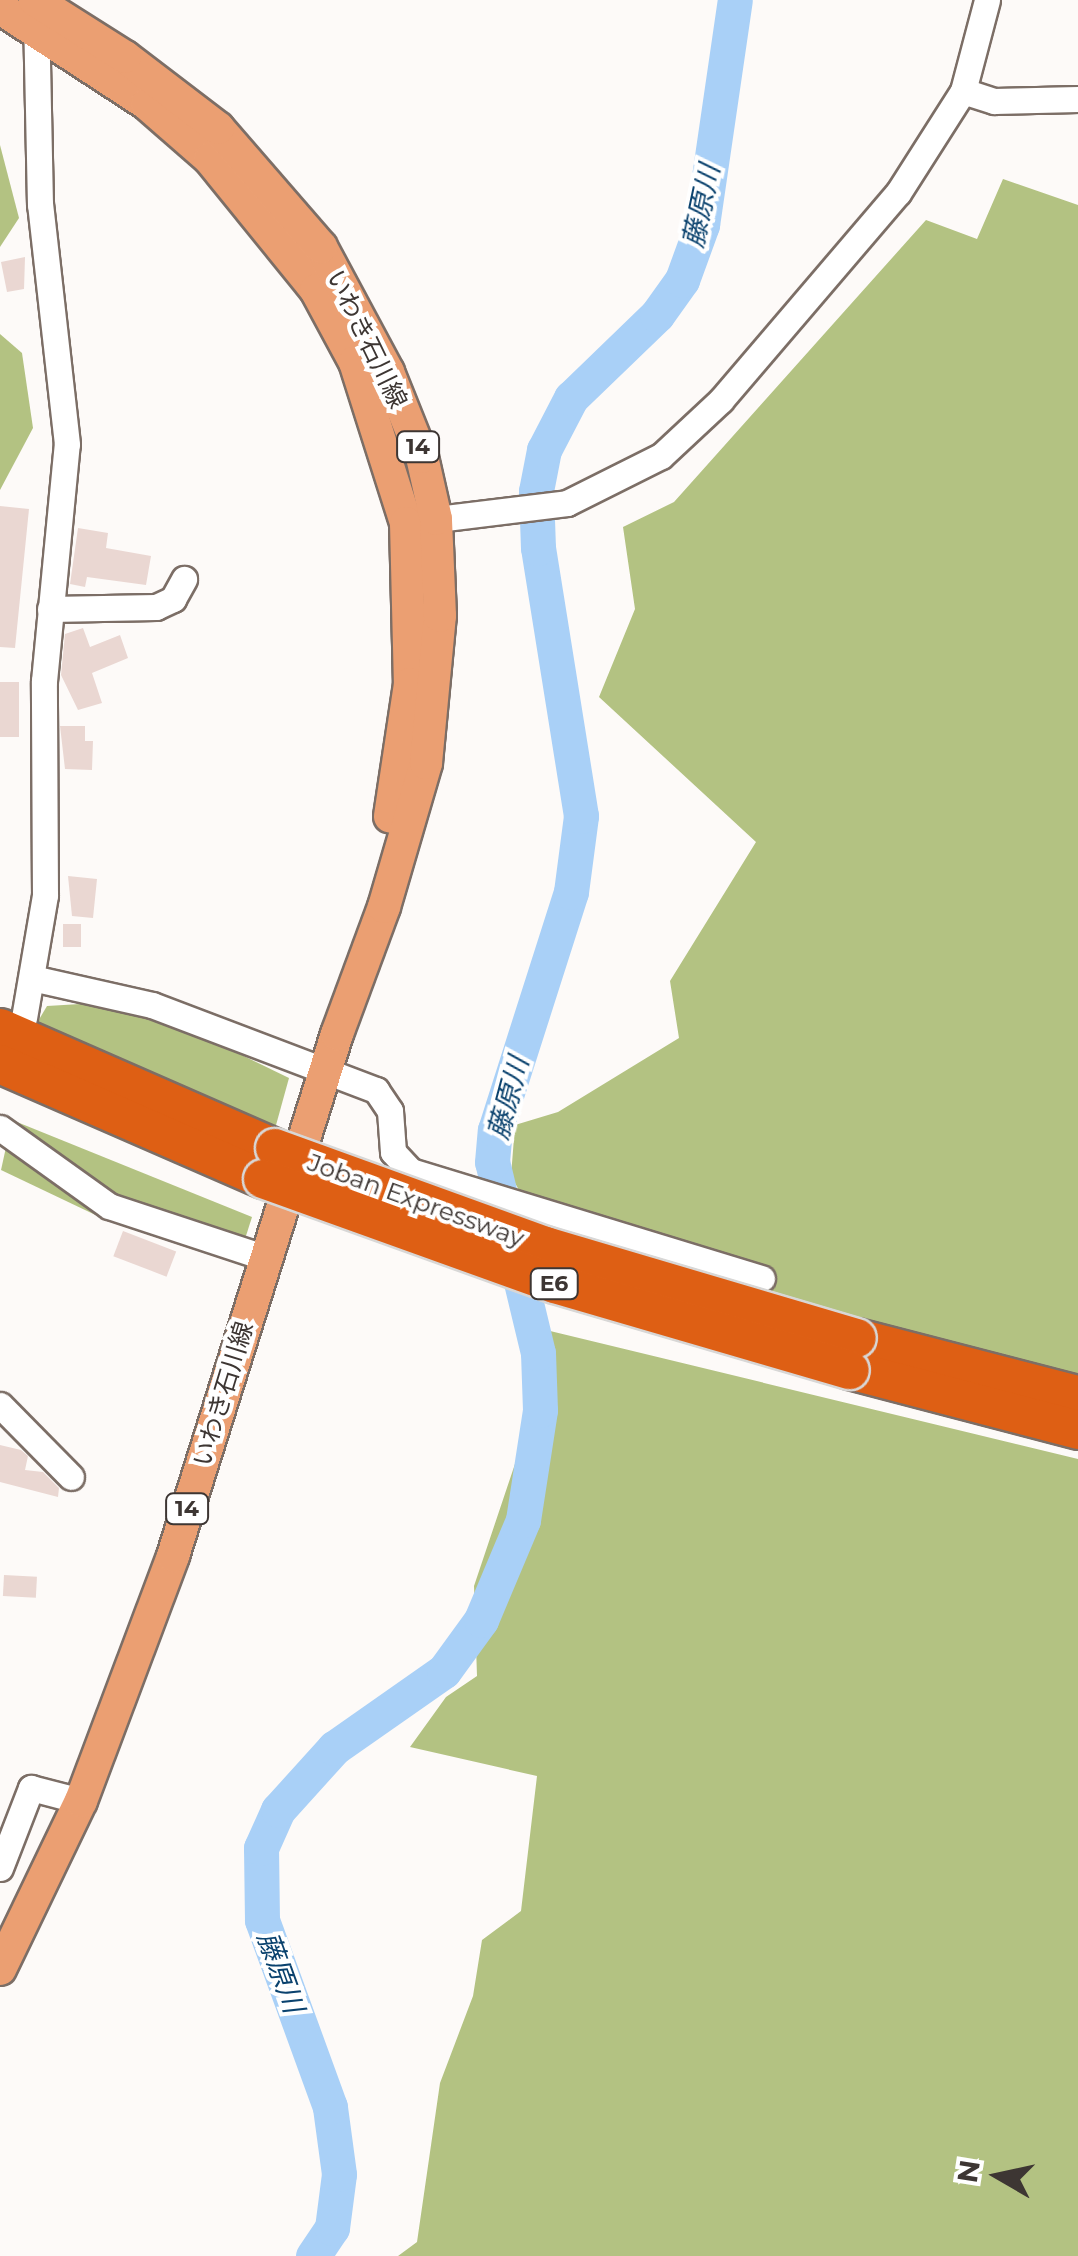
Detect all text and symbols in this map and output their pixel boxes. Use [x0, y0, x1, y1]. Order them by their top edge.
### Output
water label: 藤原川 [676, 161, 726, 251]
street label: いわき石川線 [321, 265, 413, 413]
road number: 14 [396, 430, 440, 464]
water label: 藤原川 [481, 1053, 535, 1143]
street label: Joban Expressway [304, 1147, 528, 1253]
road number: E6 [529, 1267, 579, 1301]
street label: いわき石川線 [187, 1318, 259, 1470]
road number: 14 [164, 1492, 210, 1526]
water label: 藤原川 [251, 1927, 311, 2017]
north arrow [948, 2126, 1048, 2226]
text: N [950, 2157, 987, 2185]

